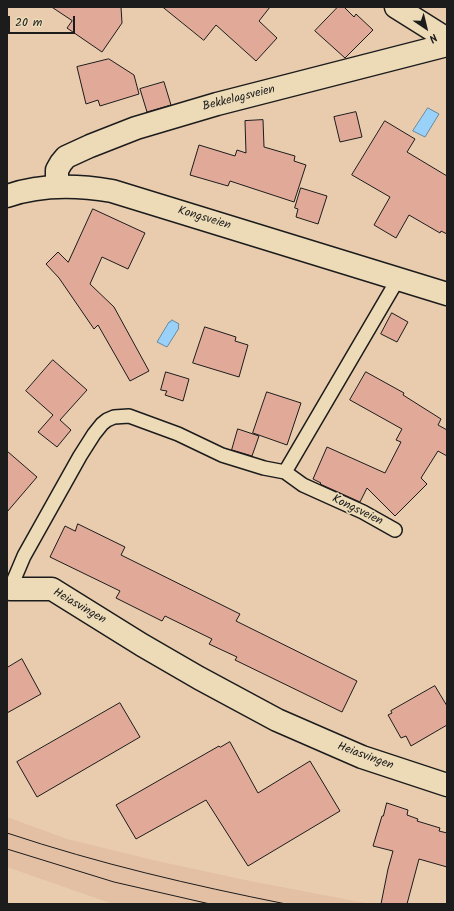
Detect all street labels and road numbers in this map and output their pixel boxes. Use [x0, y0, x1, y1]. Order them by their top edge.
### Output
street label: Bekkelagsveien [201, 83, 277, 115]
street label: Kongsveien [176, 204, 232, 234]
street label: Kongsveien [329, 493, 385, 529]
street label: Heiasvingen [50, 586, 108, 628]
street label: Heiasvingen [335, 740, 395, 774]

